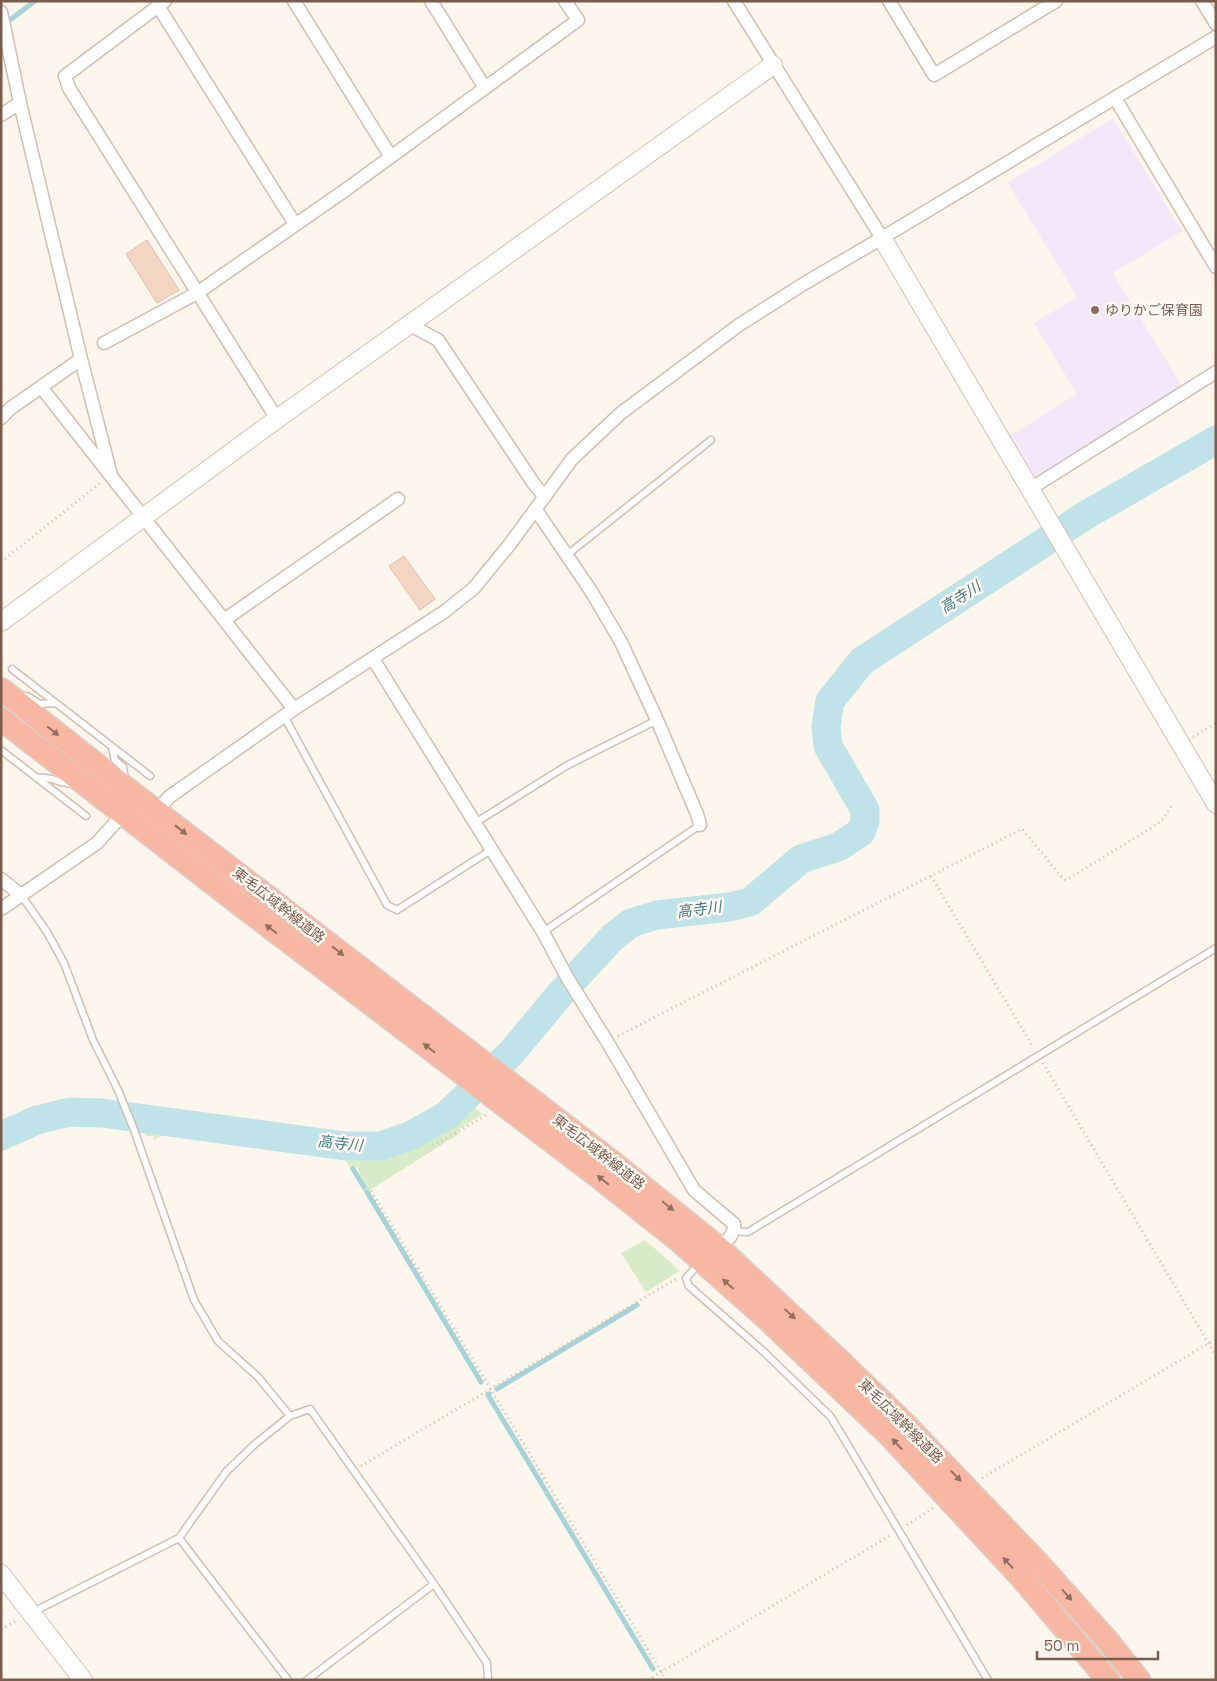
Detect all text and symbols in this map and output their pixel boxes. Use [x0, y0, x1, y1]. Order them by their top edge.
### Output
place label: ゆりかご保育園 [1105, 301, 1203, 319]
marker: ゆりかご保育園 [1089, 304, 1101, 316]
water label: 高寺川 [936, 576, 986, 617]
one-way arrow [46, 725, 59, 736]
one-way arrow [174, 825, 187, 836]
street label: 東毛広域幹線道路 [229, 863, 329, 947]
water label: 高寺川 [675, 896, 725, 922]
one-way arrow [265, 923, 278, 934]
one-way arrow [331, 945, 344, 956]
one-way arrow [423, 1042, 436, 1053]
street label: 東毛広域幹線道路 [549, 1110, 649, 1194]
water label: 高寺川 [317, 1131, 365, 1155]
one-way arrow [597, 1175, 610, 1186]
one-way arrow [661, 1201, 674, 1212]
one-way arrow [721, 1279, 734, 1290]
one-way arrow [784, 1308, 796, 1320]
street label: 東毛広域幹線道路 [855, 1375, 947, 1467]
one-way arrow [891, 1438, 903, 1450]
one-way arrow [950, 1470, 962, 1482]
one-way arrow [1002, 1557, 1014, 1569]
one-way arrow [1061, 1589, 1073, 1601]
scale bar [1037, 1628, 1158, 1660]
text: 50 m [1044, 1636, 1079, 1655]

